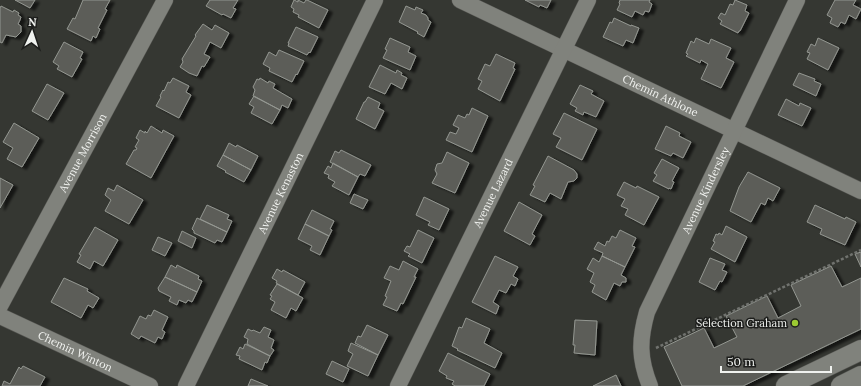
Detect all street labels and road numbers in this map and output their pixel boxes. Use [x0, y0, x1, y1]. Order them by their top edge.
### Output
street label: Chemin Athlone [620, 71, 701, 120]
street label: Avenue Morrison [55, 111, 110, 196]
street label: Avenue Kindersley [678, 144, 733, 237]
street label: Avenue Kenaston [254, 150, 306, 237]
street label: Avenue Lazard [470, 156, 516, 231]
street label: Chemin Winton [36, 328, 115, 375]

